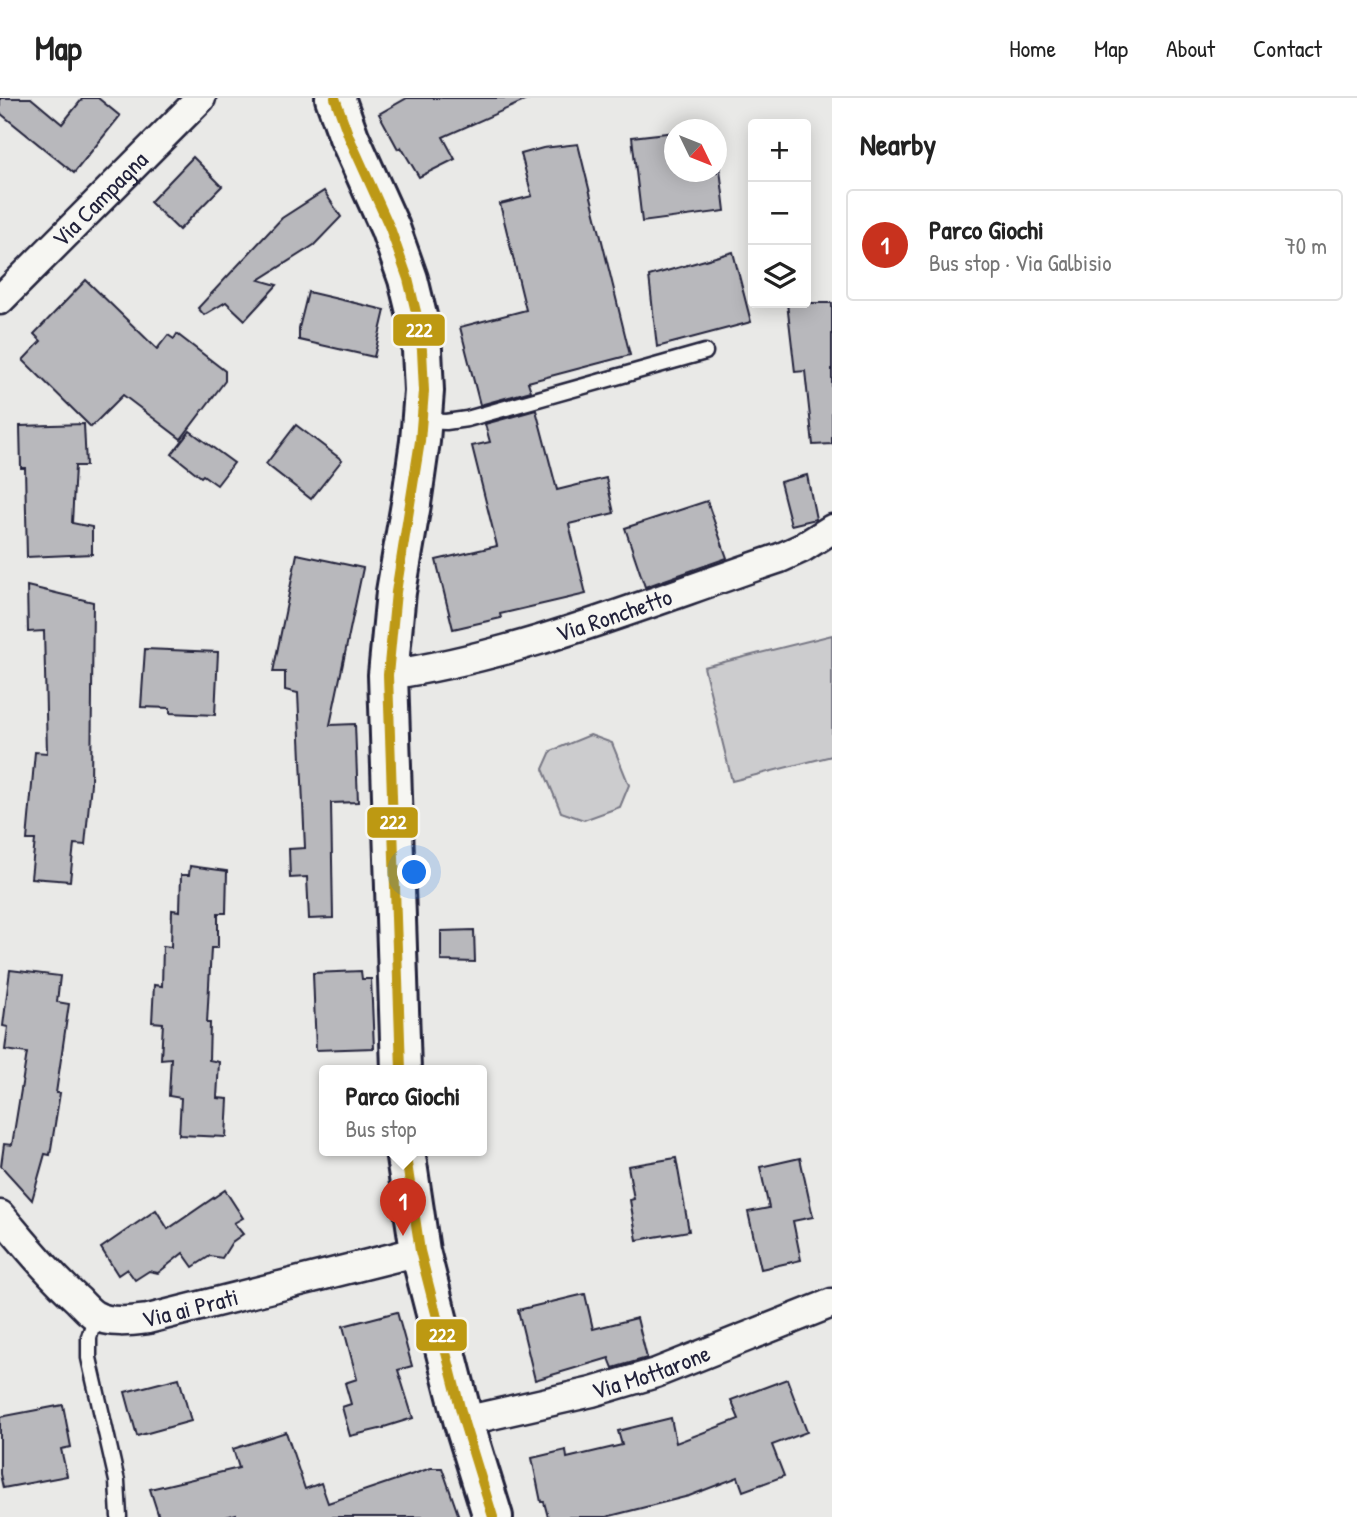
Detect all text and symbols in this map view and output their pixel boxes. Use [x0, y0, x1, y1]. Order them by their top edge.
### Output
text: Map [35, 26, 82, 70]
text: Home [1009, 32, 1056, 64]
text: Map [1094, 32, 1128, 64]
text: About [1166, 32, 1215, 64]
text: Contact [1253, 32, 1322, 64]
north arrow [664, 119, 727, 182]
map controls [748, 119, 811, 308]
button: + [748, 119, 811, 182]
text: Nearby [860, 124, 936, 164]
street label: Via Campagna [45, 144, 154, 254]
button: − [748, 182, 811, 245]
text: Parco Giochi [929, 212, 1044, 247]
text: 1 [881, 230, 889, 261]
text: 70 m [1284, 230, 1327, 261]
button: layers [748, 245, 811, 308]
text: Bus stop · Via Galbisio [929, 247, 1112, 278]
line badge: 222 [392, 313, 446, 347]
text: 222 [406, 317, 432, 343]
street label: Via Ronchetto [552, 580, 676, 649]
line badge: 222 [366, 806, 419, 839]
text: 222 [380, 809, 406, 835]
your location [397, 855, 431, 889]
popup [319, 1065, 487, 1156]
text: Parco Giochi [346, 1078, 460, 1113]
text: Bus stop [346, 1113, 416, 1144]
pin: 1 [380, 1178, 426, 1236]
street label: Via ai Prati [139, 1280, 241, 1335]
line badge: 222 [415, 1318, 468, 1352]
text: 222 [429, 1322, 455, 1348]
street label: Via Mottarone [588, 1336, 715, 1406]

